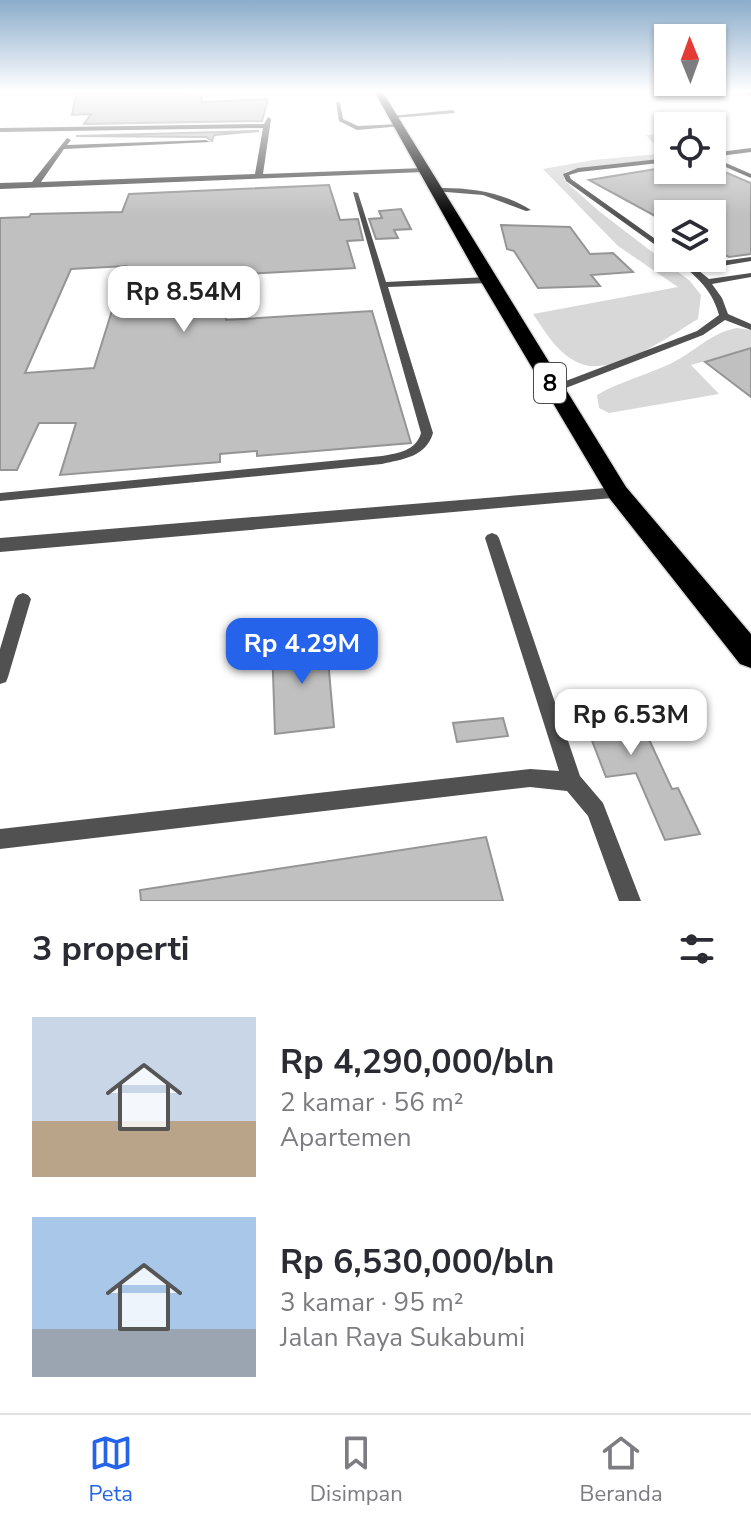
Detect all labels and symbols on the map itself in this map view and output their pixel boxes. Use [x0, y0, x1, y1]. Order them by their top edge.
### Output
north arrow [654, 24, 726, 96]
pin: Rp 8.54M [101, 266, 267, 334]
road number: 8 [534, 363, 566, 403]
pin: Rp 4.29M [219, 618, 385, 686]
pin: Rp 6.53M [548, 689, 714, 757]

